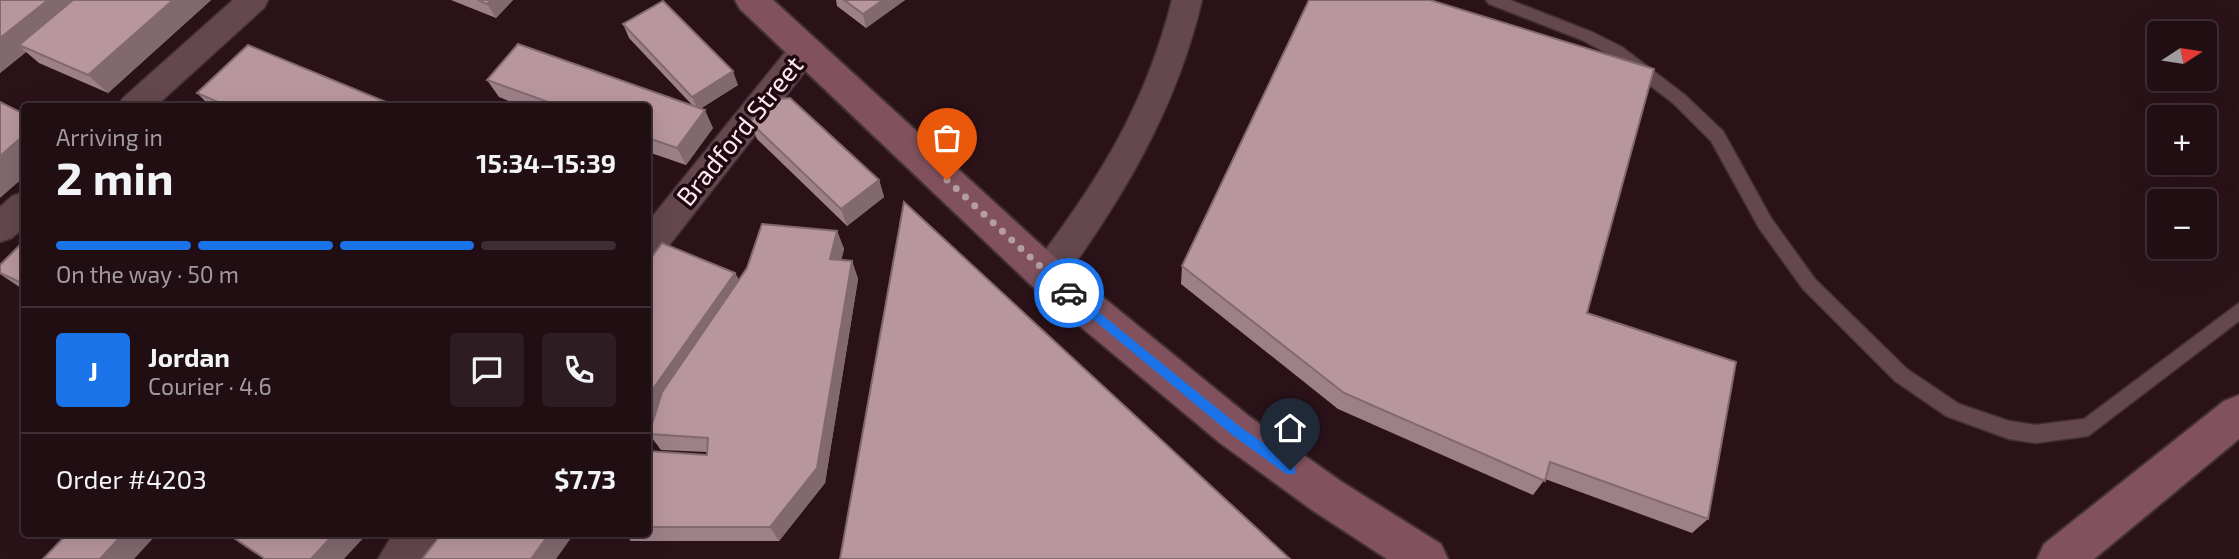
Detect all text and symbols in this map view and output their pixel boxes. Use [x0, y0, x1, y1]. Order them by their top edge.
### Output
north arrow [2147, 21, 2217, 91]
map controls [2147, 21, 2217, 259]
street label: Bradford Street [669, 49, 809, 211]
button: + [2147, 105, 2217, 175]
pin [917, 108, 977, 180]
icon: bag [928, 119, 966, 157]
text: Arriving in [56, 123, 163, 151]
text: 15:34–15:39 [476, 147, 616, 178]
text: 2 min [56, 149, 174, 204]
button: − [2147, 189, 2217, 259]
courier [1034, 258, 1104, 328]
text: On the way · 50 m [56, 260, 239, 288]
icon: car [1050, 274, 1088, 312]
button: chat [450, 333, 524, 407]
button: phone [542, 333, 616, 407]
text: Jordan [148, 341, 230, 372]
text: J [88, 355, 98, 386]
text: Courier · 4.6 [148, 372, 272, 400]
pin [1260, 398, 1320, 470]
icon: home [1271, 409, 1309, 447]
text: Order #4203 [56, 463, 207, 494]
text: $7.73 [554, 463, 616, 494]

